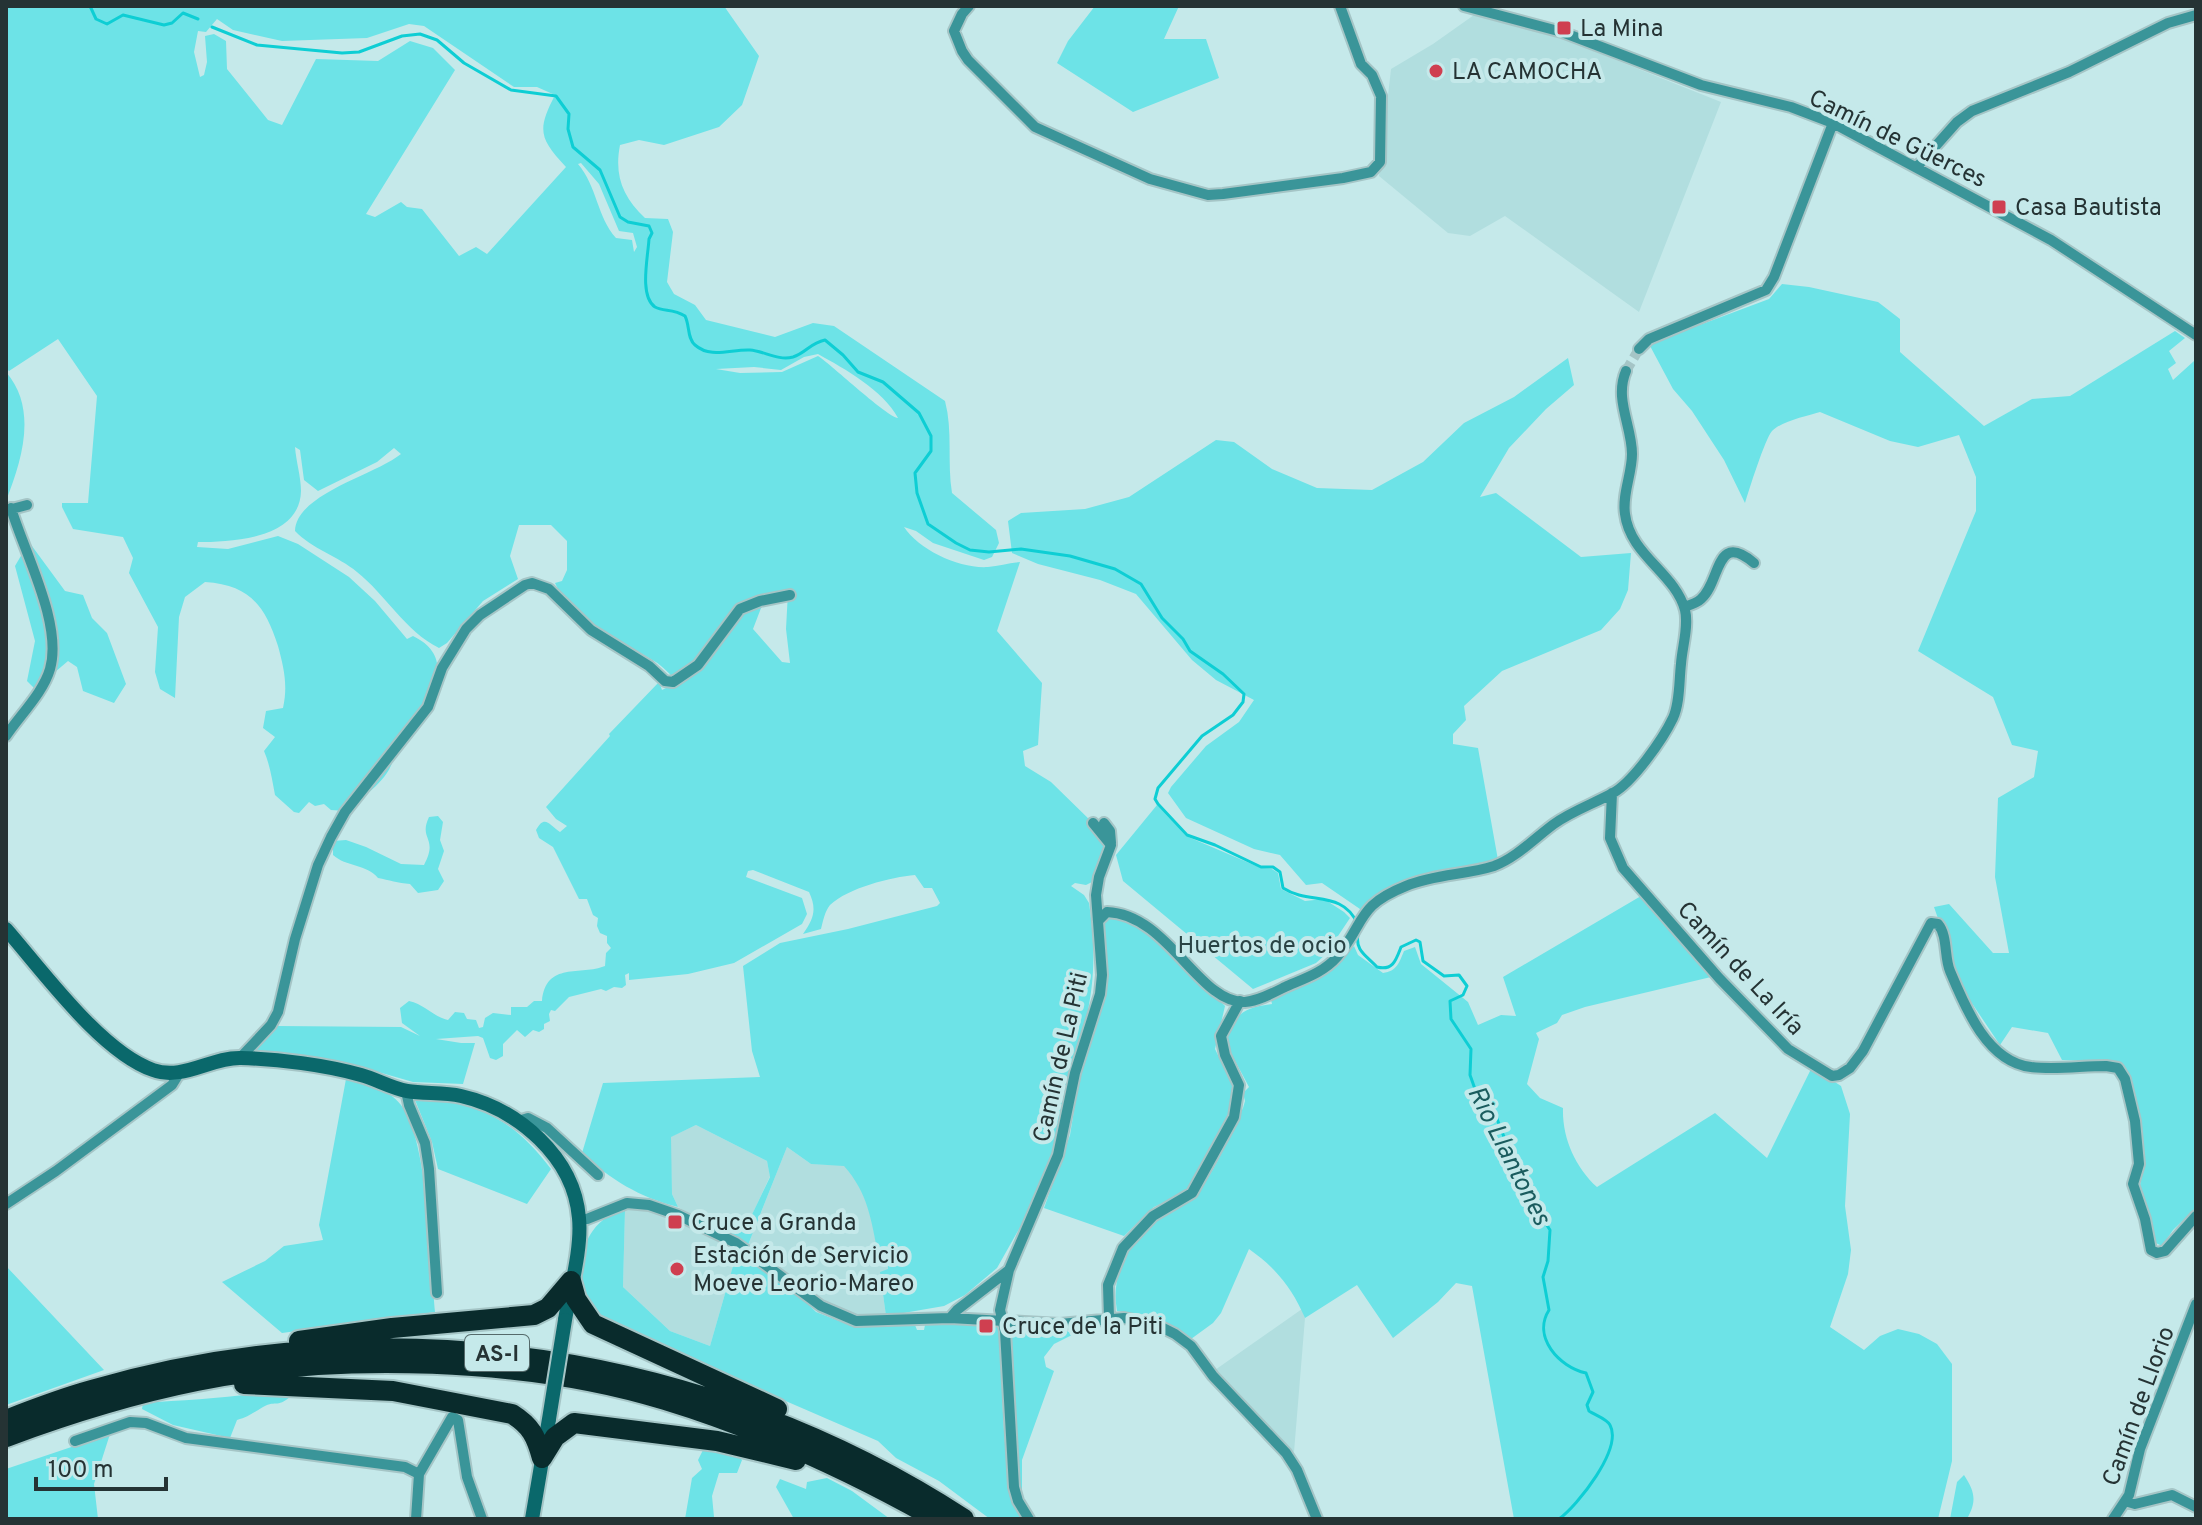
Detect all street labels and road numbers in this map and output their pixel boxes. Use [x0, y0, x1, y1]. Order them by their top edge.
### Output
street label: Camín de Güerces [1803, 84, 1991, 196]
street label: Camín de La Iría [1670, 896, 1809, 1043]
street label: Camín de La Piti [1028, 969, 1096, 1145]
street label: Camín de Llorio [2097, 1323, 2183, 1491]
road number: AS-I [465, 1335, 529, 1371]

